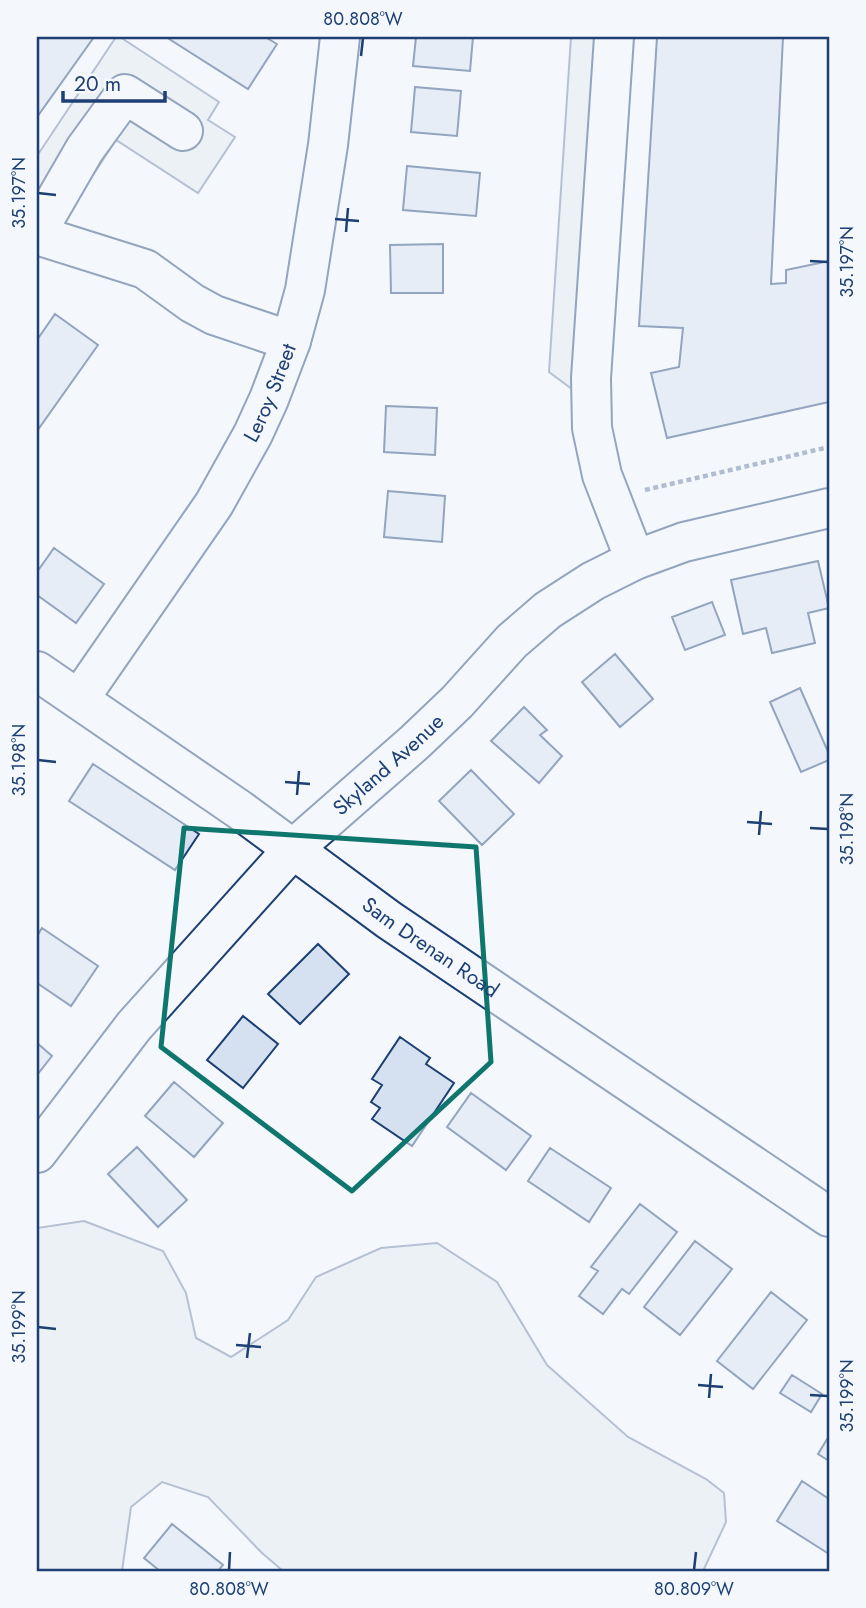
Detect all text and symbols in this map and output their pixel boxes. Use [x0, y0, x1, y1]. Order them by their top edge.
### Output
text: 80.808°W [323, 6, 403, 32]
scale bar [63, 60, 164, 104]
text: 20 m [74, 69, 121, 99]
text: 35.197°N [6, 157, 32, 229]
text: 35.197°N [834, 226, 860, 298]
street label: Leroy Street [236, 339, 304, 448]
street label: Skyland Avenue [326, 707, 451, 823]
text: 35.198°N [6, 724, 32, 796]
text: 35.198°N [834, 793, 860, 865]
street label: Sam Drenan Road [356, 890, 505, 1005]
text: 35.199°N [6, 1290, 32, 1364]
text: 35.199°N [834, 1359, 860, 1433]
text: 80.808°W [189, 1576, 269, 1602]
text: 80.809°W [654, 1576, 734, 1602]

